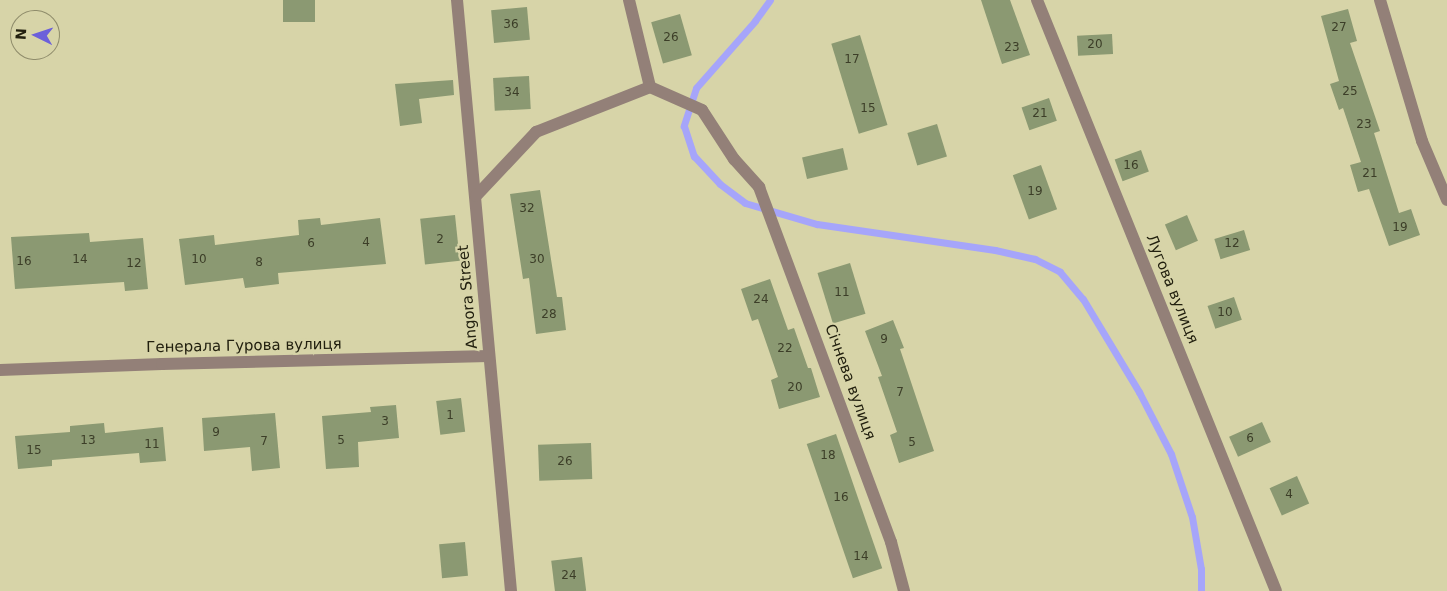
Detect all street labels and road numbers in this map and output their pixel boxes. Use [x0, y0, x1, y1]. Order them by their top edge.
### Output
street label: Лугова вулиця [1142, 232, 1202, 346]
street label: Angora Street [454, 244, 482, 350]
street label: Січнева вулиця [821, 322, 879, 442]
street label: Генерала Гурова вулиця [146, 335, 342, 357]

